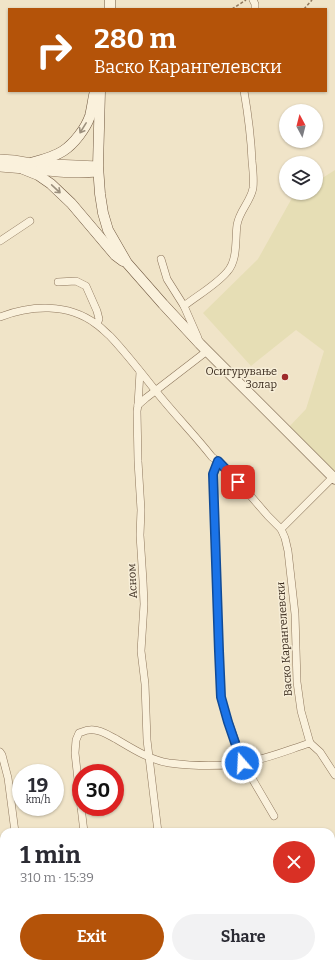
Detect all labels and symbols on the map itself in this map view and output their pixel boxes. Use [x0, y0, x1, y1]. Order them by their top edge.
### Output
north arrow [279, 104, 323, 148]
one-way arrow [79, 122, 87, 134]
one-way arrow [51, 184, 61, 194]
place label: Осигурување Золар [205, 365, 277, 391]
marker: Осигурување Золар [280, 372, 290, 382]
pin [221, 465, 255, 499]
street label: Асном [125, 563, 140, 599]
street label: Васко Карангелевски [274, 581, 295, 697]
position arrow [221, 742, 263, 784]
speed limit sign: 30 [72, 764, 124, 816]

